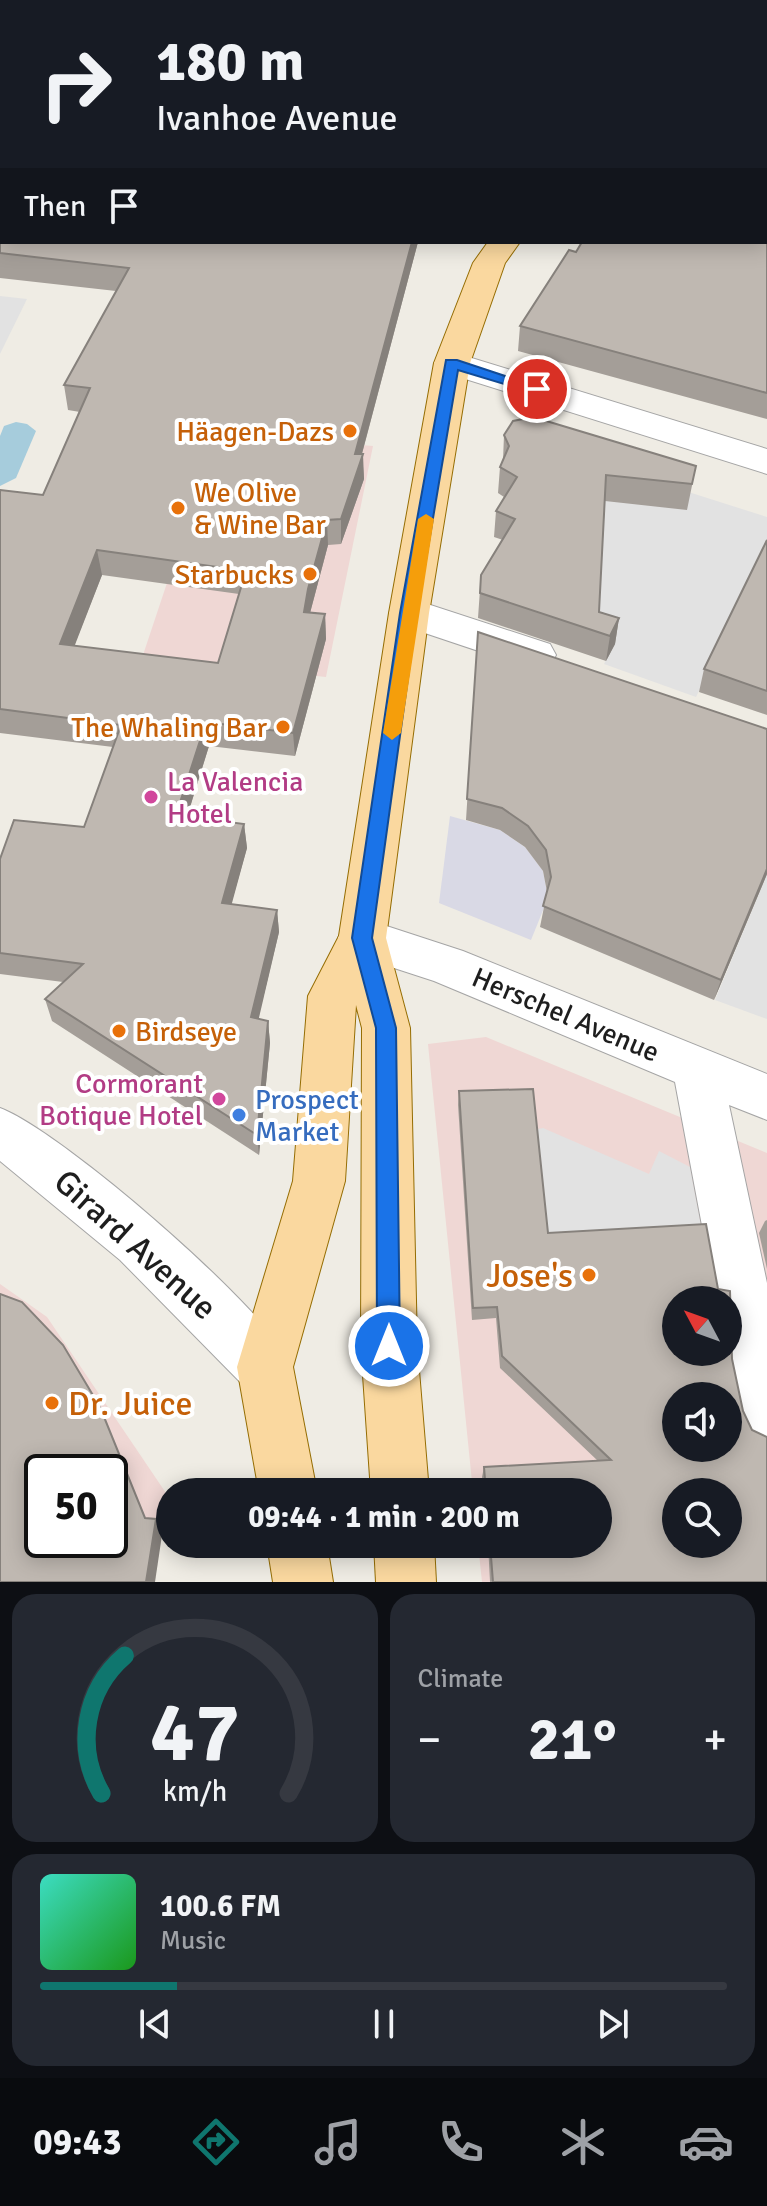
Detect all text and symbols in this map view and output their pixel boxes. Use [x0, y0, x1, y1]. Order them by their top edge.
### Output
text: 180 m [156, 27, 304, 96]
icon: right [24, 32, 128, 136]
text: Ivanhoe Avenue [156, 96, 398, 141]
icon: arrive [102, 184, 146, 228]
text: Then [24, 188, 86, 225]
pin [503, 355, 571, 423]
icon: arrive [515, 367, 559, 411]
place label: Häagen-Dazs [176, 415, 334, 449]
marker: Häagen-Dazs [341, 422, 359, 440]
place label: We Olive & Wine Bar [194, 476, 327, 542]
marker: We Olive & Wine Bar [169, 499, 187, 517]
place label: Starbucks [175, 558, 294, 592]
marker: Starbucks [301, 565, 319, 583]
place label: The Whaling Bar [71, 711, 268, 745]
marker: The Whaling Bar [274, 718, 292, 736]
place label: La Valencia Hotel [167, 765, 303, 831]
marker: La Valencia Hotel [142, 788, 160, 806]
street label: Herschel Avenue [467, 960, 664, 1070]
place label: Birdseye [135, 1015, 237, 1049]
marker: Birdseye [110, 1022, 128, 1040]
place label: Cormorant Botique Hotel [39, 1067, 203, 1133]
place label: Prospect Market [255, 1083, 359, 1149]
marker: Cormorant Botique Hotel [210, 1090, 228, 1108]
marker: Prospect Market [230, 1106, 248, 1124]
street label: Girard Avenue [45, 1161, 225, 1329]
place label: Jose's [486, 1255, 573, 1297]
marker: Jose's [580, 1266, 598, 1284]
north arrow [662, 1286, 742, 1366]
map controls [662, 1286, 742, 1558]
position arrow [347, 1304, 431, 1388]
button: sound [662, 1382, 742, 1462]
place label: Dr. Juice [68, 1383, 192, 1425]
marker: Dr. Juice [43, 1394, 61, 1412]
speed limit sign: 50 [24, 1454, 128, 1558]
button: search [662, 1478, 742, 1558]
text: 09:44 · 1 min · 200 m [248, 1499, 520, 1536]
text: Climate [418, 1663, 503, 1695]
text: 47 [150, 1682, 240, 1784]
text: 21° [528, 1703, 617, 1777]
text: − [418, 1713, 441, 1767]
text: + [703, 1713, 727, 1767]
text: km/h [162, 1774, 227, 1809]
text: 100.6 FM [160, 1888, 281, 1925]
text: Music [160, 1925, 226, 1957]
icon: previous [133, 2002, 177, 2046]
icon: pause [362, 2002, 406, 2046]
icon: next [591, 2002, 635, 2046]
icon: directions [188, 2114, 244, 2170]
icon: music [310, 2114, 366, 2170]
icon: phone [433, 2114, 489, 2170]
icon: climate [555, 2114, 611, 2170]
icon: car [678, 2114, 734, 2170]
text: 09:43 [33, 2120, 122, 2165]

